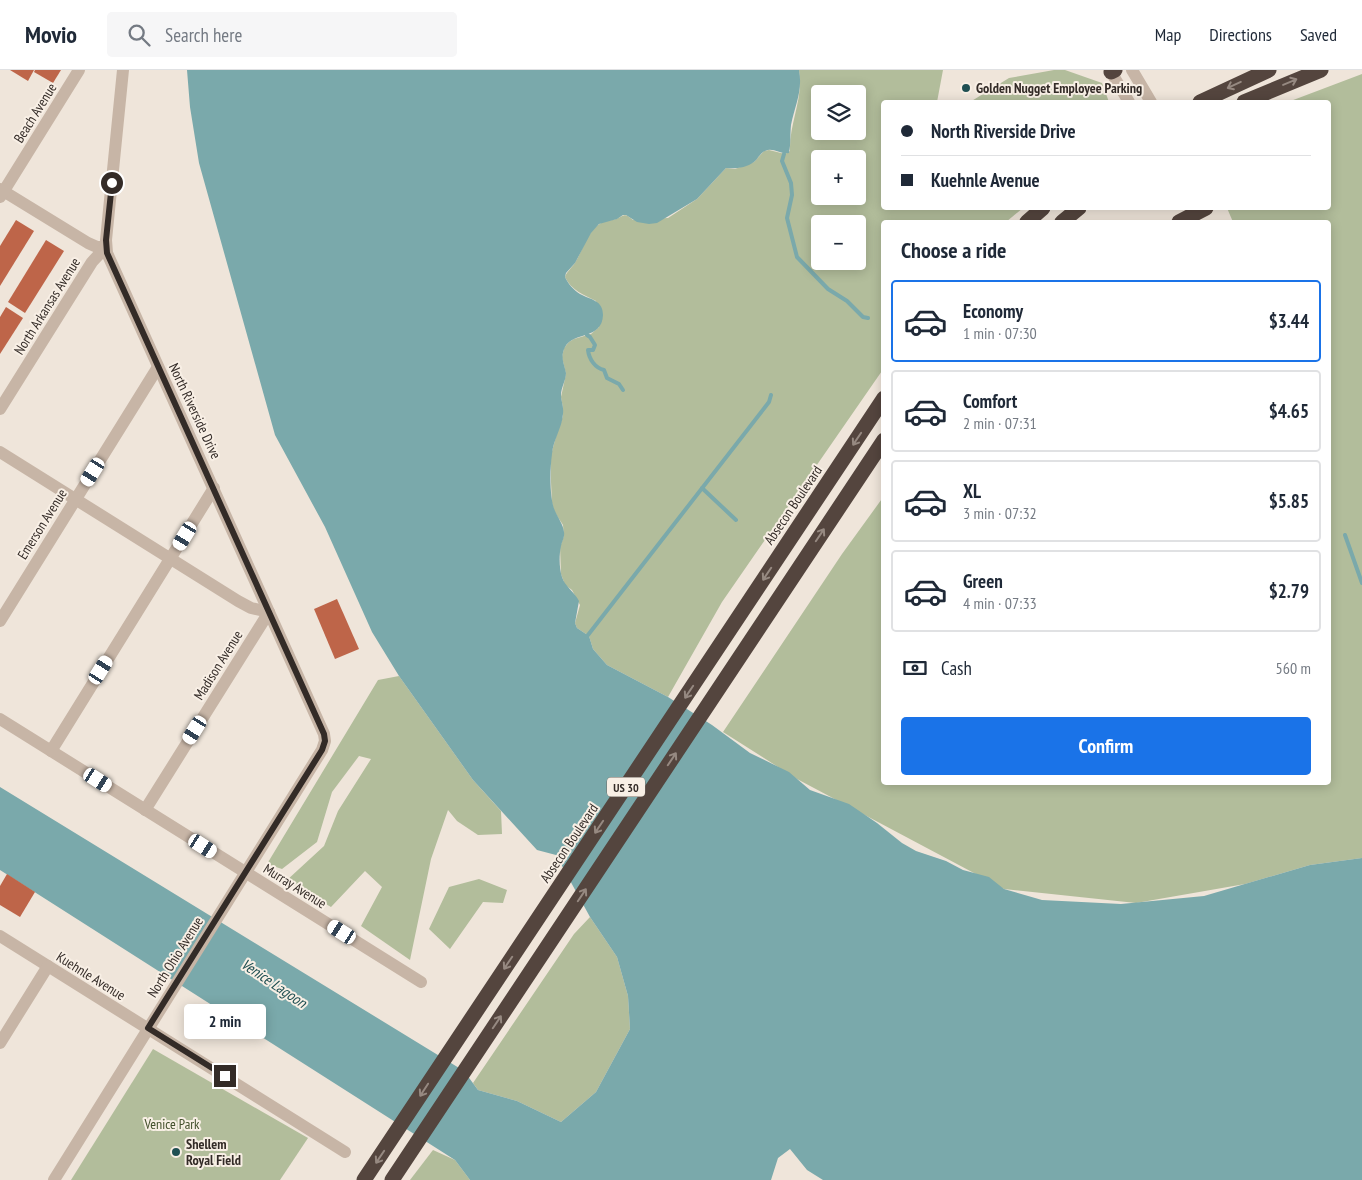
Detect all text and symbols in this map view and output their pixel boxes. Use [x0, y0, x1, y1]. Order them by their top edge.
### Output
search box [107, 12, 457, 57]
text: Movio [25, 19, 77, 50]
icon: search [125, 21, 153, 49]
text: Search here [165, 23, 242, 47]
text: Map [1155, 23, 1181, 46]
text: Directions [1209, 23, 1272, 46]
text: Saved [1300, 23, 1337, 46]
one-way arrow [1282, 77, 1297, 86]
place label: Golden Nugget Employee Parking [976, 79, 1142, 97]
street label: Beach Avenue [10, 80, 61, 146]
one-way arrow [1227, 81, 1242, 91]
marker: Golden Nugget Employee Parking [960, 82, 972, 94]
map controls [811, 85, 866, 270]
button: layers [811, 85, 866, 140]
text: North Riverside Drive [931, 119, 1076, 143]
button: + [811, 150, 866, 205]
text: Kuehnle Avenue [931, 168, 1040, 192]
route start [101, 172, 123, 194]
button: − [811, 215, 866, 270]
text: Choose a ride [901, 236, 1006, 264]
street label: North Arkansas Avenue [10, 254, 84, 358]
icon: car [903, 299, 948, 344]
text: Economy [963, 299, 1023, 323]
text: $3.44 [1269, 309, 1309, 333]
text: 1 min · 07:30 [963, 323, 1037, 343]
street label: North Riverside Drive [165, 360, 225, 462]
icon: car [903, 389, 948, 434]
text: Comfort [963, 389, 1017, 413]
text: $4.65 [1269, 399, 1309, 423]
text: 2 min · 07:31 [963, 413, 1037, 433]
one-way arrow [852, 432, 862, 446]
car [78, 455, 107, 489]
street label: Absecon Boulevard [760, 462, 826, 548]
icon: car [903, 479, 948, 524]
text: XL [963, 479, 981, 503]
street label: Emerson Avenue [13, 485, 71, 563]
text: $5.85 [1269, 489, 1309, 513]
text: 3 min · 07:32 [963, 503, 1037, 523]
car [170, 519, 199, 553]
one-way arrow [815, 529, 825, 543]
one-way arrow [762, 567, 772, 581]
icon: car [903, 569, 948, 614]
text: Green [963, 569, 1003, 593]
text: $2.79 [1269, 579, 1309, 603]
text: 4 min · 07:33 [963, 593, 1037, 613]
street label: Madison Avenue [190, 627, 247, 703]
car [86, 653, 115, 687]
icon: cash [901, 654, 929, 682]
text: Cash [941, 656, 972, 680]
text: 560 m [1276, 658, 1311, 678]
one-way arrow [684, 684, 694, 698]
car [180, 713, 209, 747]
button: Confirm [901, 717, 1311, 775]
one-way arrow [667, 753, 677, 767]
car [81, 766, 114, 794]
road number: US 30 [607, 778, 645, 796]
street label: Absecon Boulevard [536, 800, 602, 886]
one-way arrow [594, 819, 604, 833]
car [186, 832, 219, 860]
street label: Murray Avenue [260, 860, 330, 913]
one-way arrow [577, 888, 587, 902]
street label: North Ohio Avenue [143, 913, 207, 1001]
car [325, 918, 358, 946]
street label: Kuehnle Avenue [53, 948, 129, 1004]
water label: Venice Lagoon [238, 954, 311, 1013]
one-way arrow [503, 956, 513, 970]
callout: 2 min [184, 1004, 266, 1038]
text: 2 min [209, 1011, 241, 1031]
one-way arrow [492, 1015, 502, 1029]
route end [214, 1065, 236, 1087]
one-way arrow [419, 1083, 429, 1097]
park label: Venice Park [143, 1115, 200, 1133]
place label: Shellem Royal Field [186, 1135, 241, 1169]
marker: Shellem Royal Field [170, 1146, 182, 1158]
one-way arrow [374, 1150, 385, 1164]

